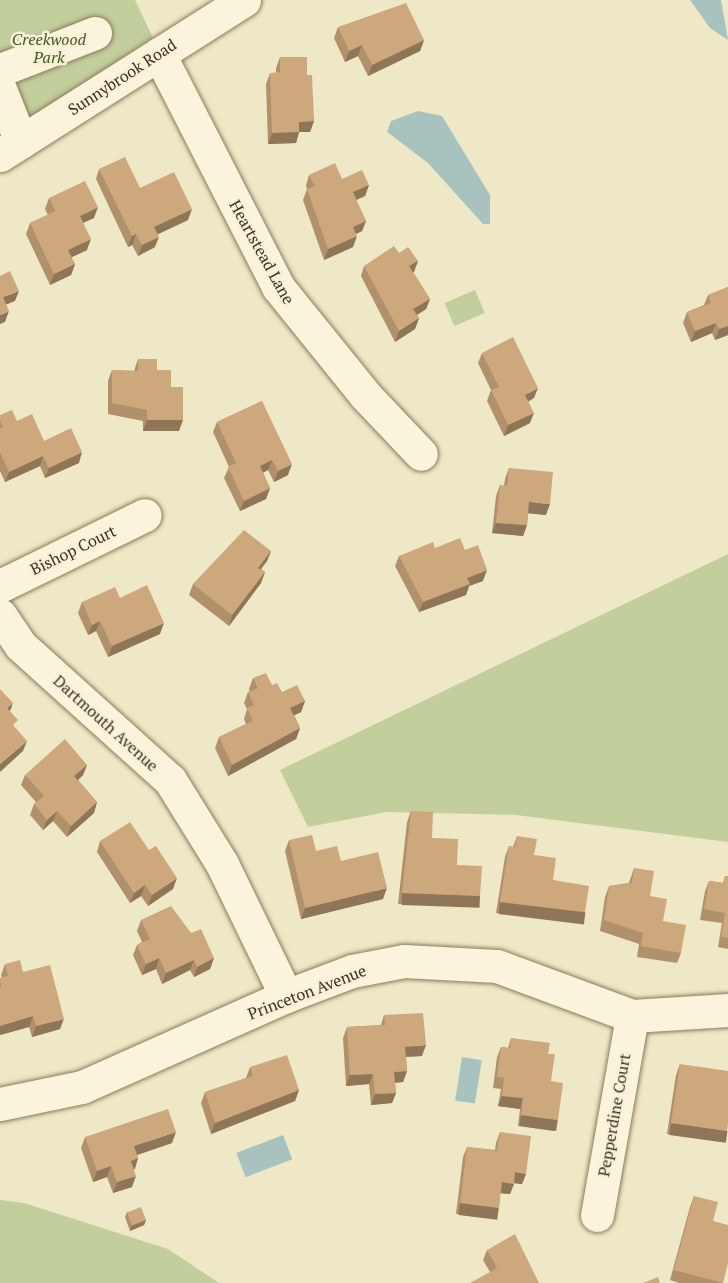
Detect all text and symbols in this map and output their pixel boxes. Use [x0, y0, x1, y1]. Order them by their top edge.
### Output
park label: Creekwood Park [12, 29, 86, 67]
street label: Sunnybrook Road [64, 35, 180, 119]
street label: Heartstead Lane [225, 197, 299, 307]
street label: Bishop Court [27, 521, 119, 579]
street label: Dartmouth Avenue [49, 671, 163, 775]
street label: Princeton Avenue [245, 961, 369, 1023]
street label: Pepperdine Court [594, 1052, 634, 1178]

